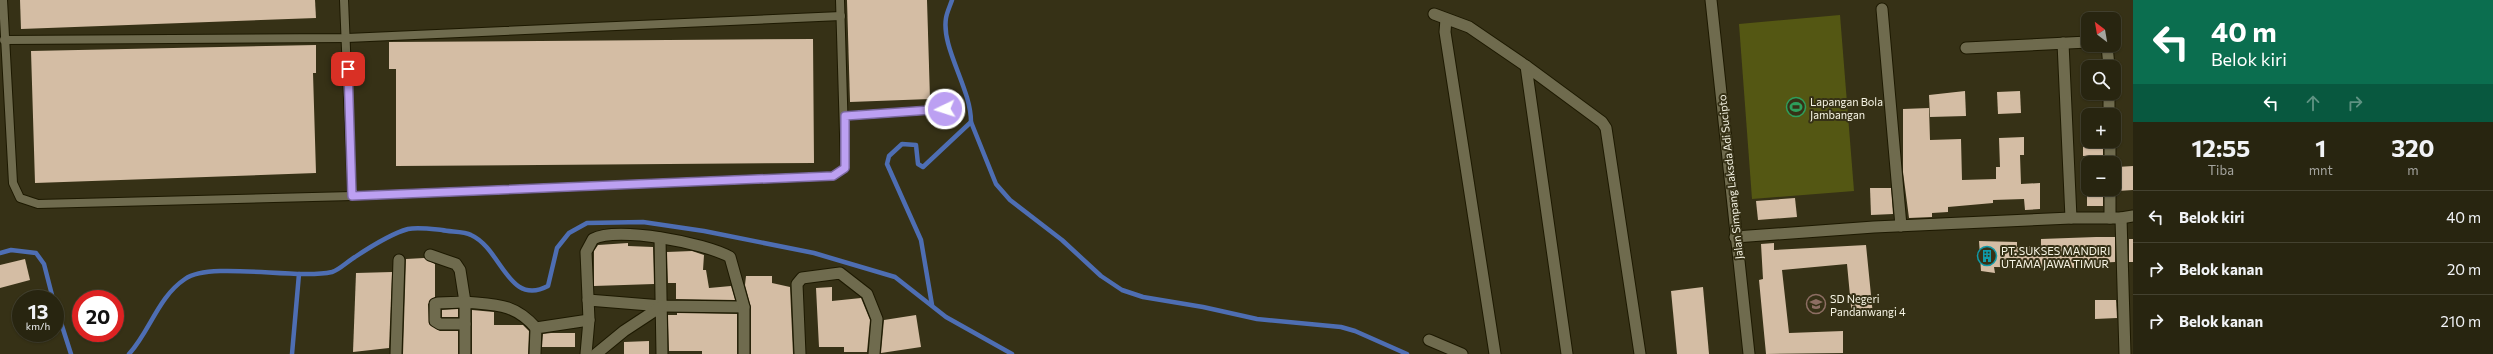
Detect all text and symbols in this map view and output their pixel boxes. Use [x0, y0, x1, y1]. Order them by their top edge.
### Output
north arrow [2081, 12, 2121, 52]
map controls [2081, 12, 2121, 196]
text: 40 m [2211, 14, 2277, 48]
icon: left [2145, 16, 2197, 68]
text: Belok kiri [2211, 48, 2287, 70]
pin [331, 52, 365, 86]
icon: arrive [337, 58, 359, 80]
button: search [2081, 60, 2121, 100]
position arrow [924, 88, 966, 130]
icon: left [2260, 92, 2282, 114]
icon: ahead [2302, 92, 2324, 114]
icon: right [2344, 92, 2366, 114]
street label: Jalan Simpang Laksda Adi Sucipto [1715, 93, 1746, 260]
place label: Lapangan Bola Jambangan [1810, 95, 1883, 122]
sports icon: Lapangan Bola Jambangan [1785, 96, 1807, 118]
button: + [2081, 108, 2121, 148]
text: 12:55 [2191, 133, 2250, 162]
text: 1 [2315, 133, 2326, 162]
text: 320 [2391, 133, 2435, 162]
button: − [2081, 156, 2121, 196]
text: Tiba [2208, 162, 2234, 178]
text: mnt [2309, 162, 2333, 178]
text: m [2407, 162, 2419, 178]
icon: left [2145, 206, 2167, 228]
text: Belok kiri [2179, 208, 2245, 226]
text: 40 m [2446, 208, 2481, 226]
place label: PT. SUKSES MANDIRI UTAMA JAWA TIMUR [2001, 244, 2110, 271]
building icon: PT. SUKSES MANDIRI UTAMA JAWA TIMUR [1976, 245, 1998, 267]
icon: right [2145, 258, 2167, 280]
text: Belok kanan [2179, 260, 2263, 278]
text: 20 m [2447, 260, 2481, 278]
speed limit sign: 20 [72, 290, 124, 342]
place label: SD Negeri Pandanwangi 4 [1830, 292, 1906, 318]
school or university icon: SD Negeri Pandanwangi 4 [1805, 293, 1827, 315]
text: 13 [28, 299, 48, 323]
icon: right [2145, 310, 2167, 332]
text: Belok kanan [2179, 312, 2263, 330]
text: 210 m [2441, 312, 2481, 330]
text: km/h [26, 320, 50, 332]

